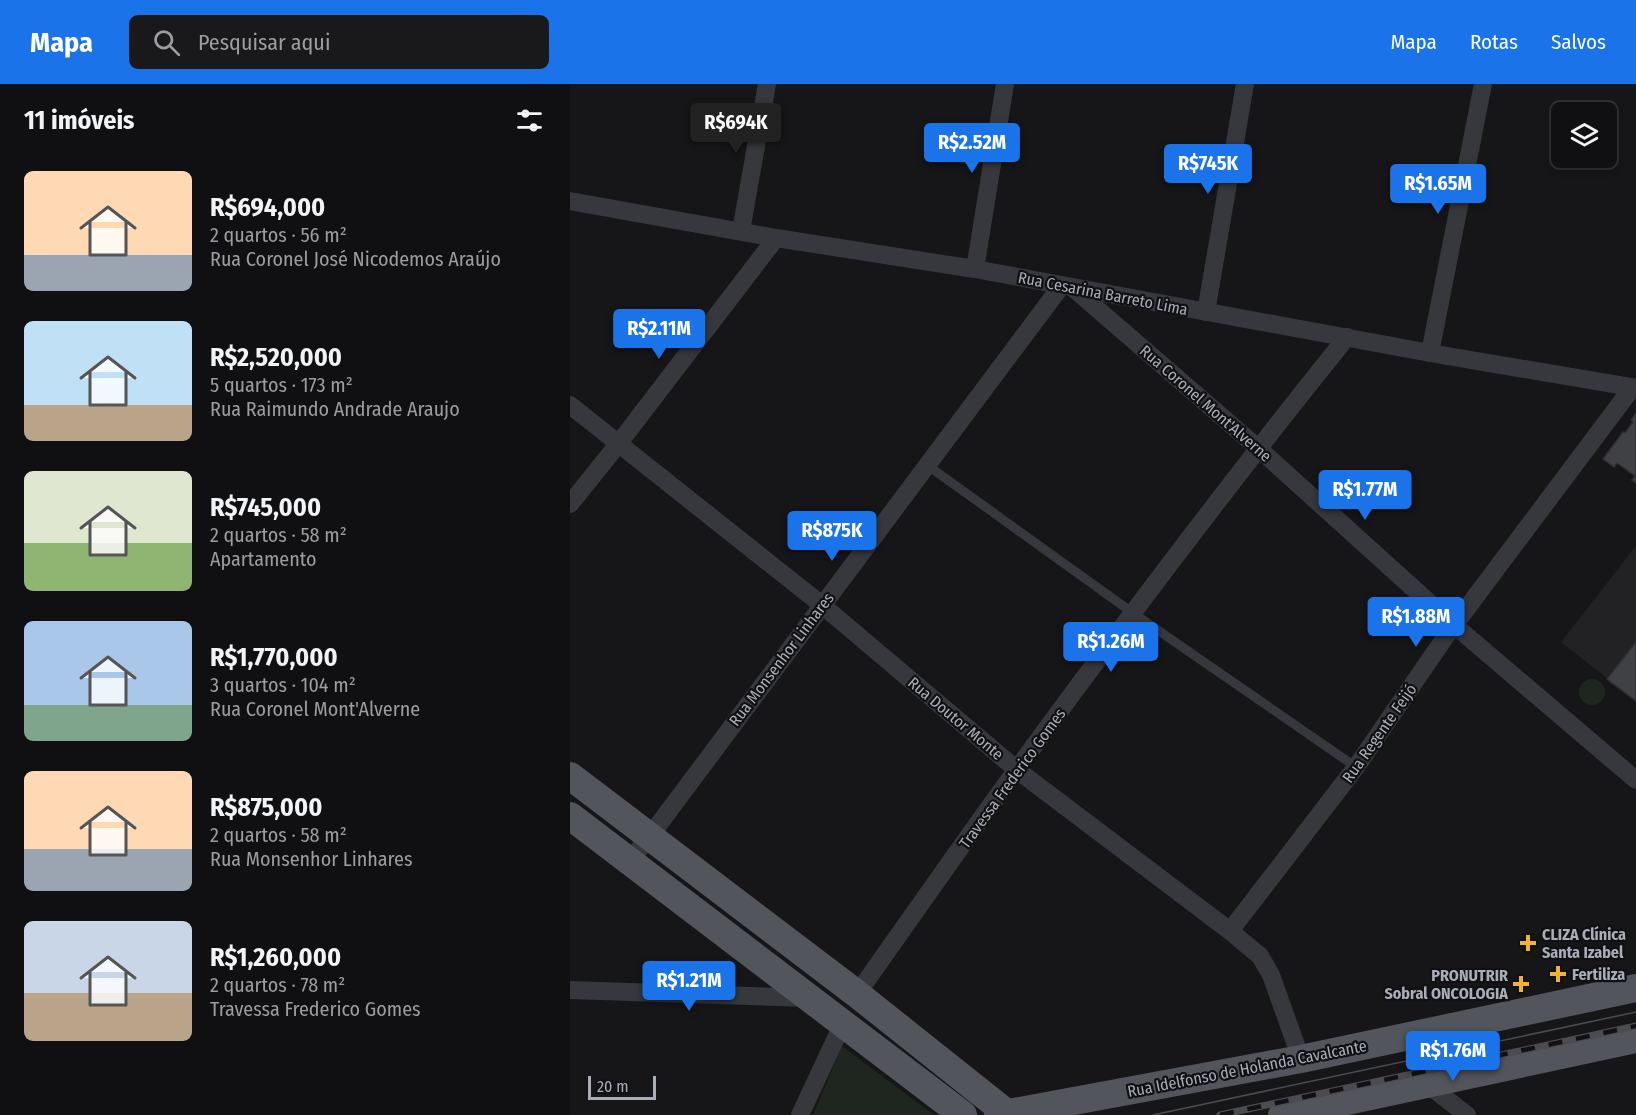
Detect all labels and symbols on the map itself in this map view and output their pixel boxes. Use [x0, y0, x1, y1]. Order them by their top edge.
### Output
pin: R$694K [687, 103, 785, 154]
pin: R$2.52M [917, 123, 1027, 174]
pin: R$745K [1159, 144, 1257, 195]
pin: R$1.65M [1383, 164, 1493, 215]
street label: Rua Cesarina Barreto Lima [1017, 268, 1189, 319]
pin: R$2.11M [604, 309, 714, 360]
street label: Rua Coronel Mont'Alverne [1136, 341, 1275, 466]
pin: R$1.77M [1310, 470, 1420, 521]
pin: R$875K [783, 511, 881, 562]
street label: Rua Monsenhor Linhares [725, 589, 838, 730]
pin: R$1.88M [1361, 597, 1471, 648]
pin: R$1.26M [1056, 622, 1166, 673]
street label: Rua Doutor Monte [904, 673, 1007, 764]
street label: Rua Regente Feijó [1338, 680, 1421, 786]
street label: Travessa Frederico Gomes [955, 704, 1070, 852]
place label: CLIZA Clínica Santa Izabel [1542, 925, 1626, 962]
marker: CLIZA Clínica Santa Izabel [1519, 934, 1537, 952]
pin: R$1.21M [634, 961, 744, 1012]
marker: Fertiliza [1549, 965, 1567, 983]
place label: Fertiliza [1572, 965, 1625, 984]
place label: PRONUTRIR Sobral ONCOLOGIA [1384, 966, 1509, 1003]
marker: PRONUTRIR Sobral ONCOLOGIA [1512, 975, 1530, 993]
pin: R$1.76M [1398, 1031, 1508, 1082]
street label: Rua Idelfonso de Holanda Cavalcante [1126, 1036, 1368, 1101]
scale bar [588, 1073, 656, 1100]

